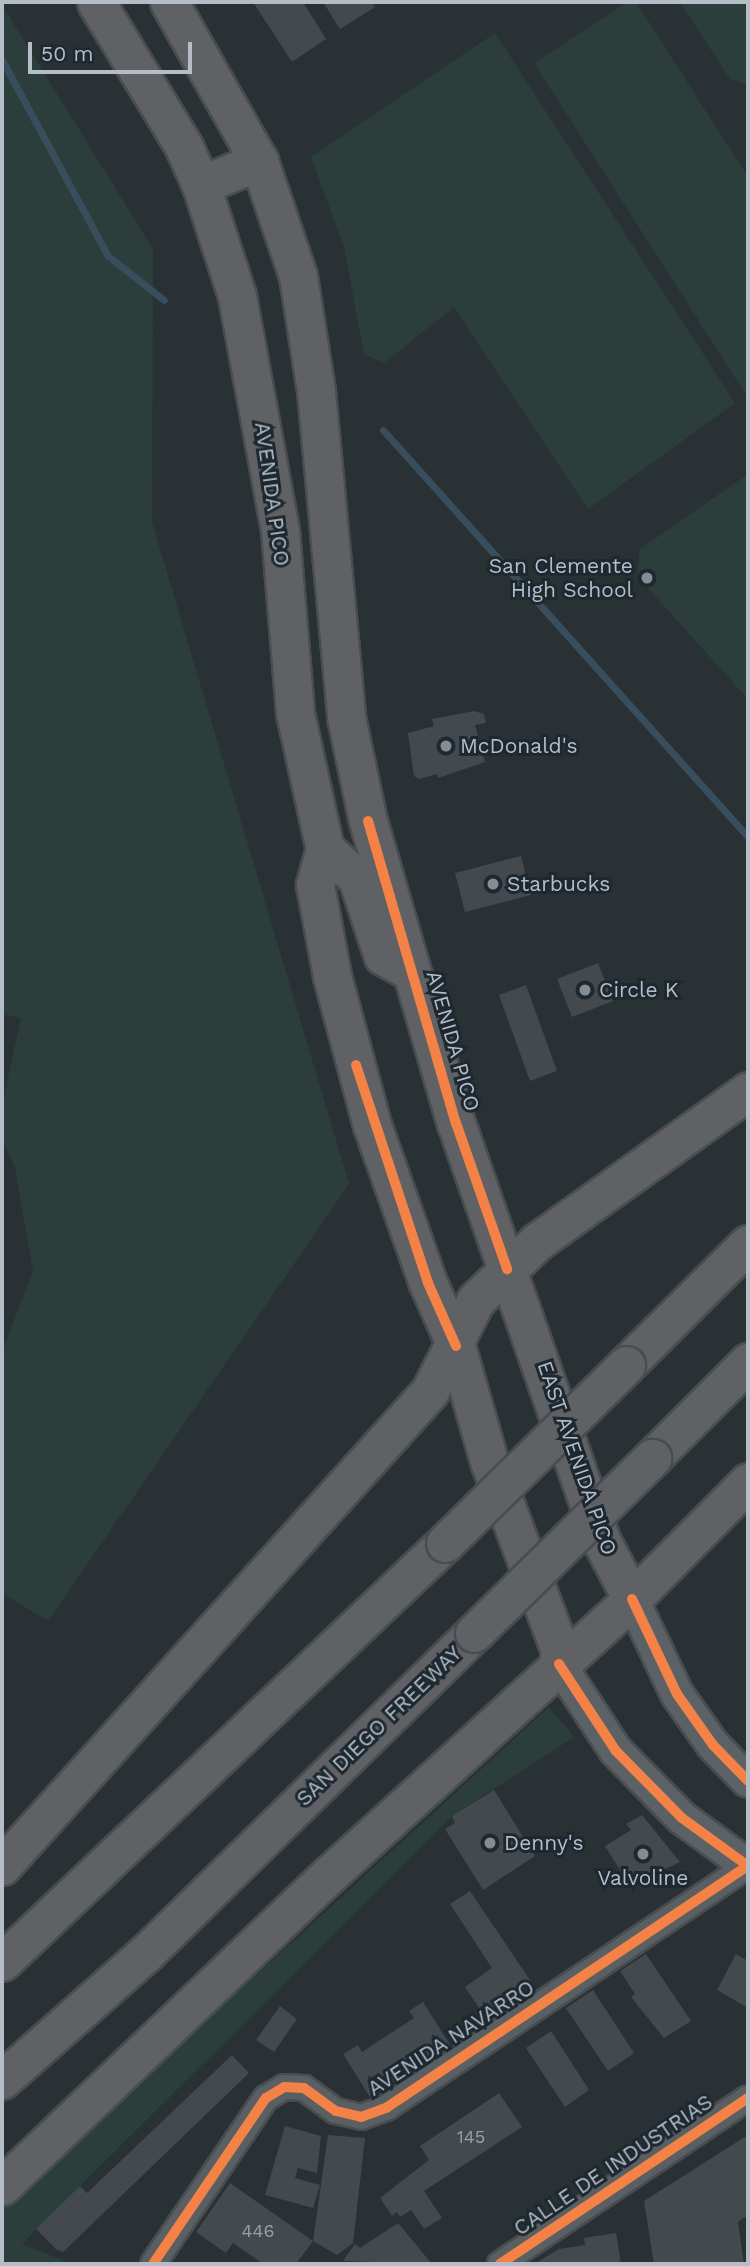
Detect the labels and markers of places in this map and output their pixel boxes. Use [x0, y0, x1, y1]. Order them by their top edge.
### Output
place label: San Clemente High School [489, 553, 633, 603]
marker: San Clemente High School [639, 570, 655, 586]
place label: McDonald's [460, 733, 577, 759]
marker: McDonald's [438, 738, 454, 754]
place label: Starbucks [507, 871, 610, 897]
marker: Starbucks [485, 876, 501, 892]
place label: Circle K [599, 977, 678, 1003]
marker: Circle K [577, 982, 593, 998]
place label: Denny's [504, 1830, 584, 1856]
marker: Denny's [482, 1835, 498, 1851]
marker: Valvoline [635, 1846, 651, 1862]
place label: Valvoline [598, 1865, 688, 1891]

